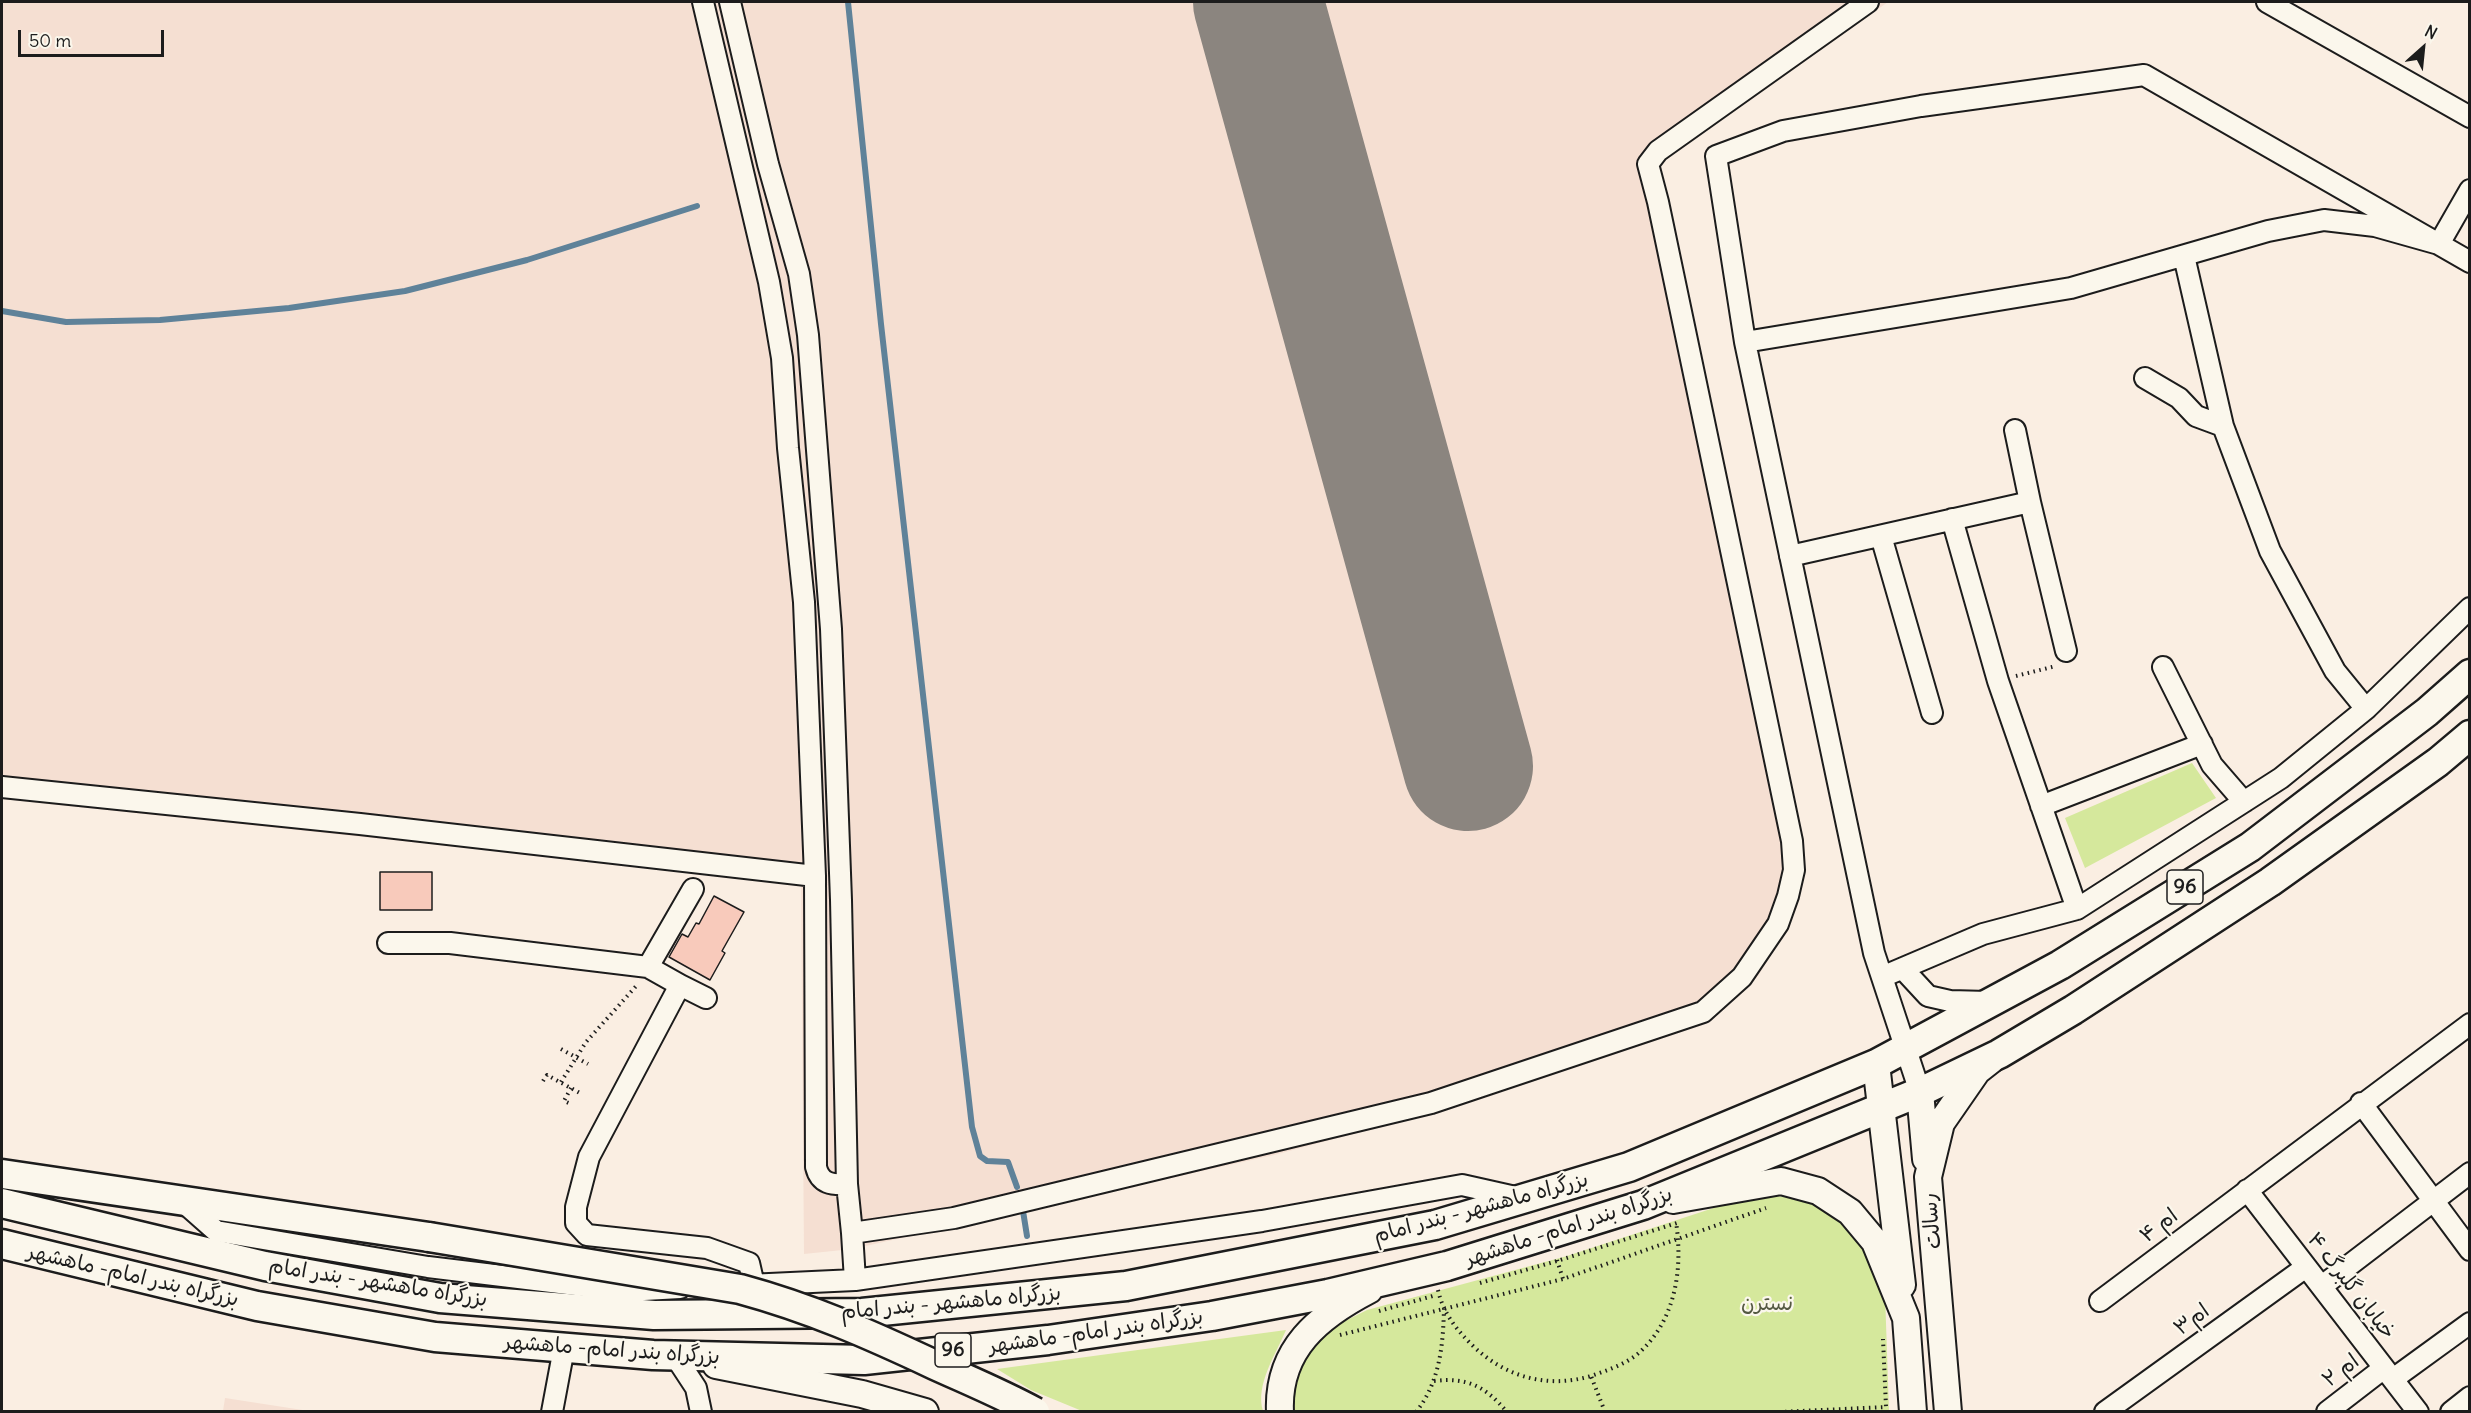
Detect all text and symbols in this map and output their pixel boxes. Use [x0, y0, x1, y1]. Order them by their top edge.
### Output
scale bar [21, 18, 166, 56]
north arrow [2393, 18, 2453, 78]
text: N [2422, 21, 2441, 43]
text: 50 m [29, 29, 71, 52]
road number: 96 [2167, 870, 2203, 904]
street label: بزرگراه ماهشهر - بندر امام [1371, 1167, 1591, 1249]
street label: بزرگراه بندر امام- ماهشهر [1462, 1182, 1676, 1272]
street label: رسالت [1917, 1192, 1947, 1250]
street label: ام ۴ [2135, 1204, 2183, 1248]
street label: خیابان گلبرگ ۴ [2302, 1228, 2400, 1344]
street label: بزرگراه بندر امام- ماهشهر [25, 1239, 241, 1313]
street label: بزرگراه ماهشهر - بندر امام [267, 1253, 489, 1313]
street label: بزرگراه ماهشهر - بندر امام [840, 1281, 1062, 1325]
park label: نسترن [1741, 1291, 1793, 1317]
street label: ام۳ [2169, 1299, 2215, 1341]
street label: بزرگراه بندر امام- ماهشهر [987, 1304, 1205, 1360]
street label: بزرگراه بندر امام- ماهشهر [503, 1330, 721, 1370]
road number: 96 [935, 1333, 971, 1367]
street label: ام ۲ [2318, 1349, 2364, 1393]

